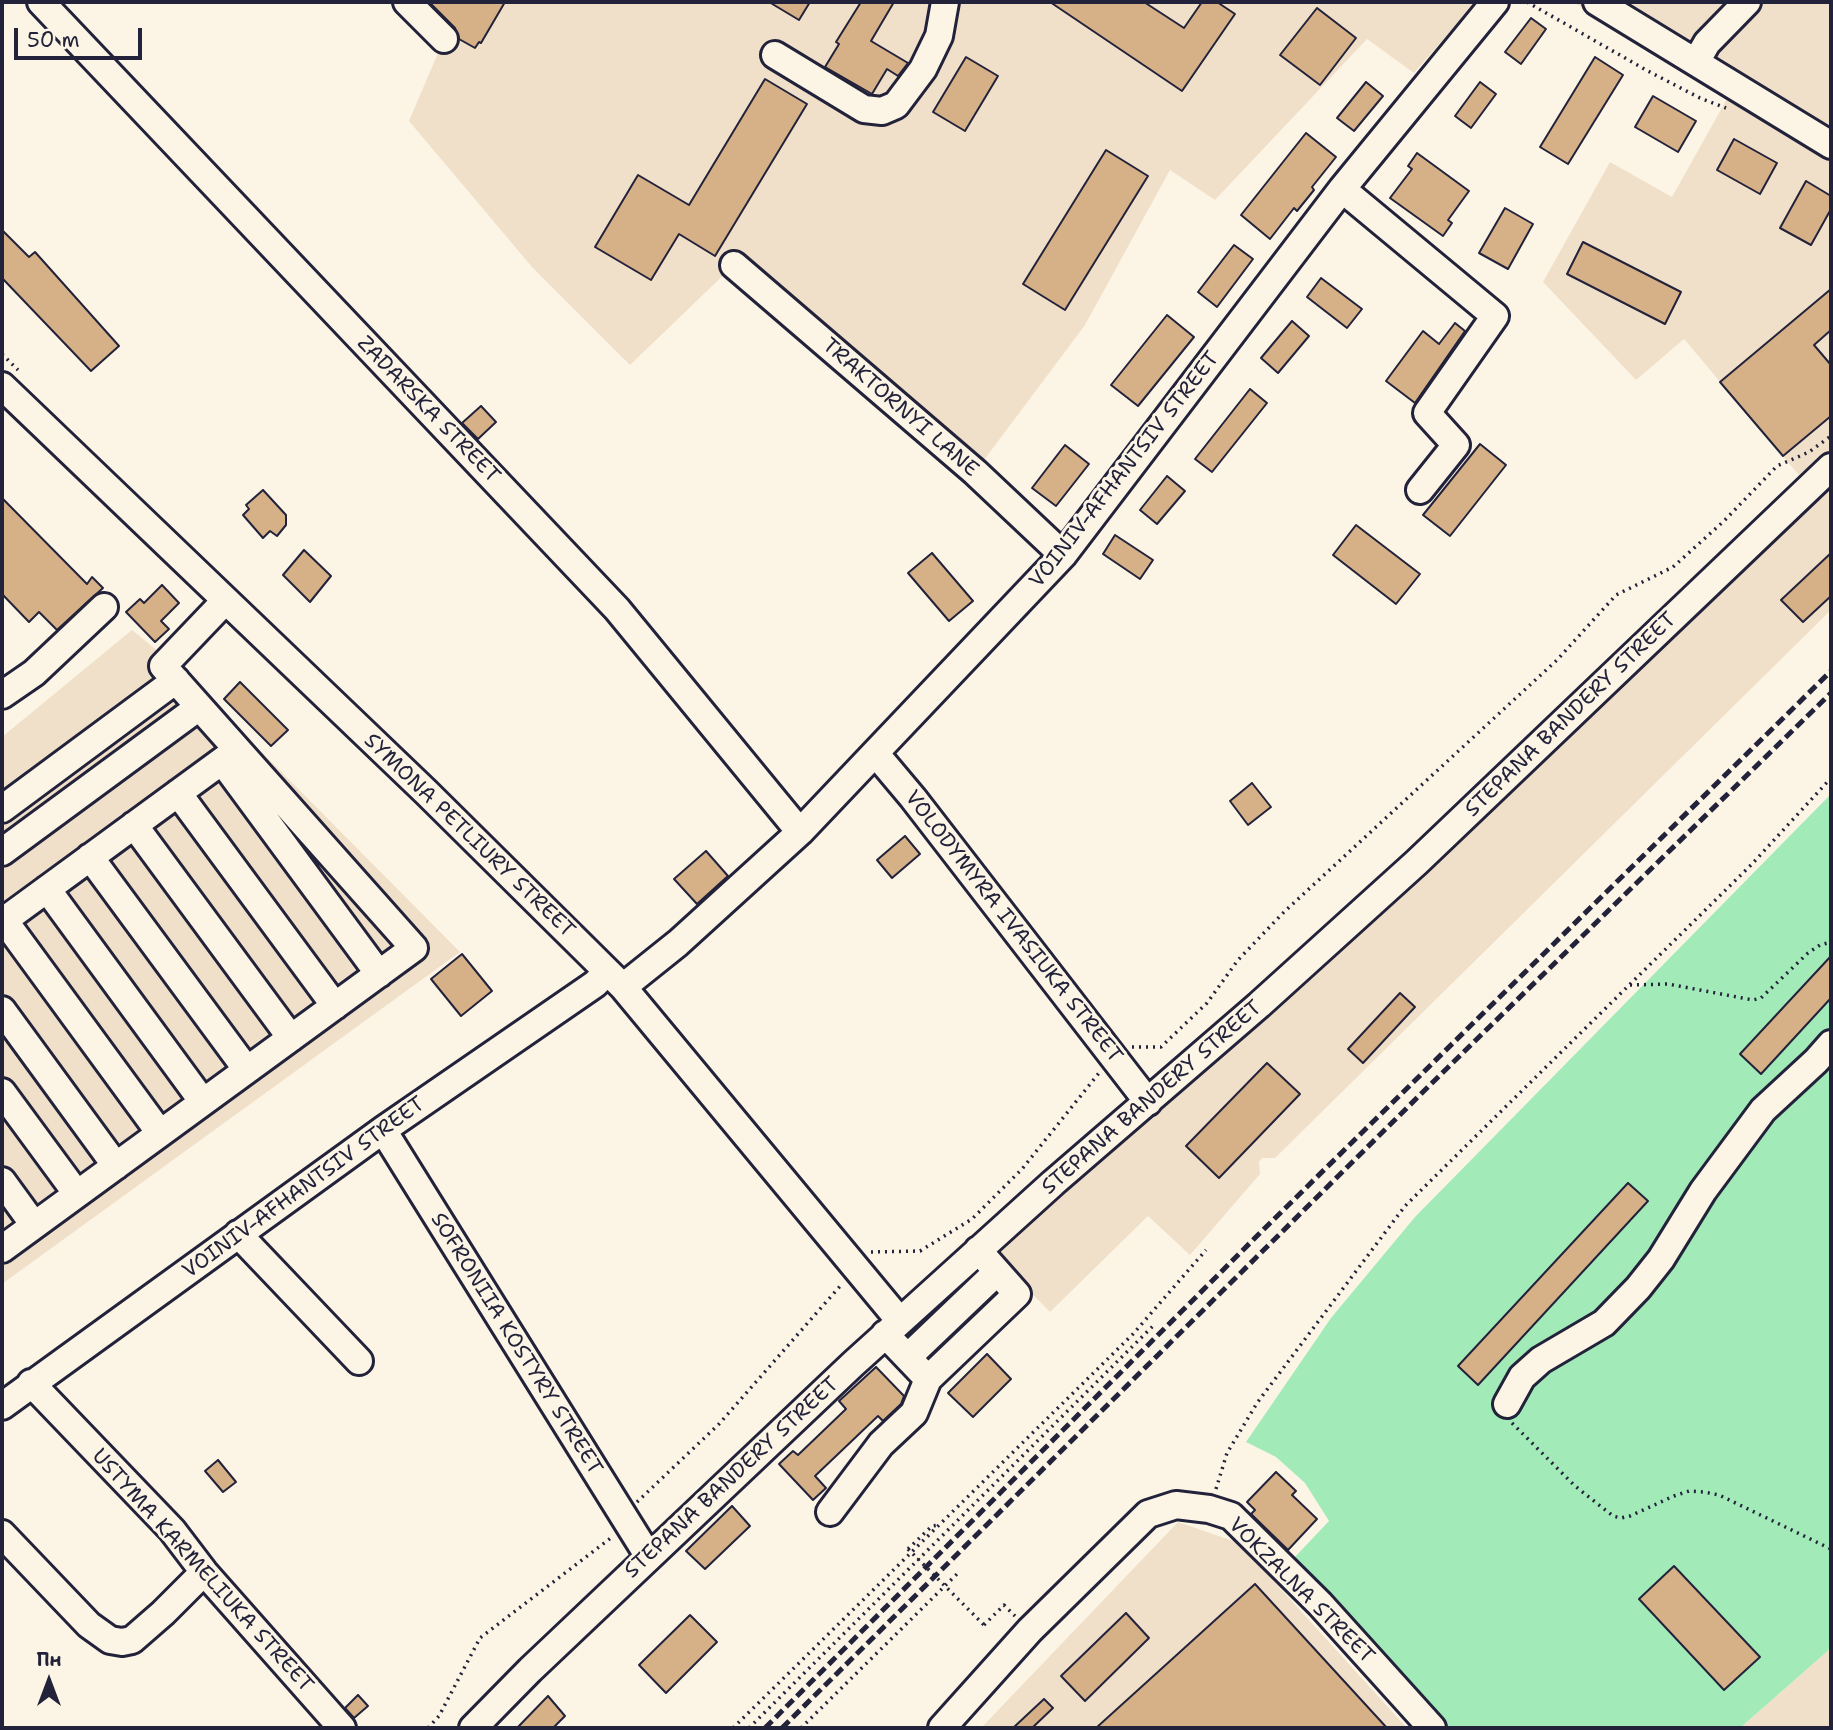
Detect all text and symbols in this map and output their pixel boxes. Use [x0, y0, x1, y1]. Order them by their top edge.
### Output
scale bar [18, 14, 145, 58]
text: 50 m [27, 26, 80, 54]
street label: ZADARSKA STREET [351, 331, 505, 489]
street label: TRAKTORNYI LANE [817, 333, 983, 483]
street label: VOINIV-AFHANTSIV STREET [1025, 347, 1225, 593]
street label: STEPANA BANDERY STREET [1460, 607, 1682, 823]
street label: SYMONA PETLIURY STREET [358, 729, 580, 943]
street label: VOLODYMYRA IVASIUKA STREET [899, 786, 1127, 1068]
street label: STEPANA BANDERY STREET [1037, 996, 1267, 1200]
street label: VOINIV-AFHANTSIV STREET [178, 1092, 430, 1284]
street label: SOFRONIIA KOSTYRY STREET [425, 1208, 607, 1480]
street label: STEPANA BANDERY STREET [620, 1372, 844, 1584]
street label: USTYMA KARMELIUKA STREET [86, 1444, 318, 1698]
street label: VOKZALNA STREET [1223, 1513, 1379, 1669]
north arrow [14, 1646, 84, 1716]
text: Пн [36, 1647, 62, 1672]

